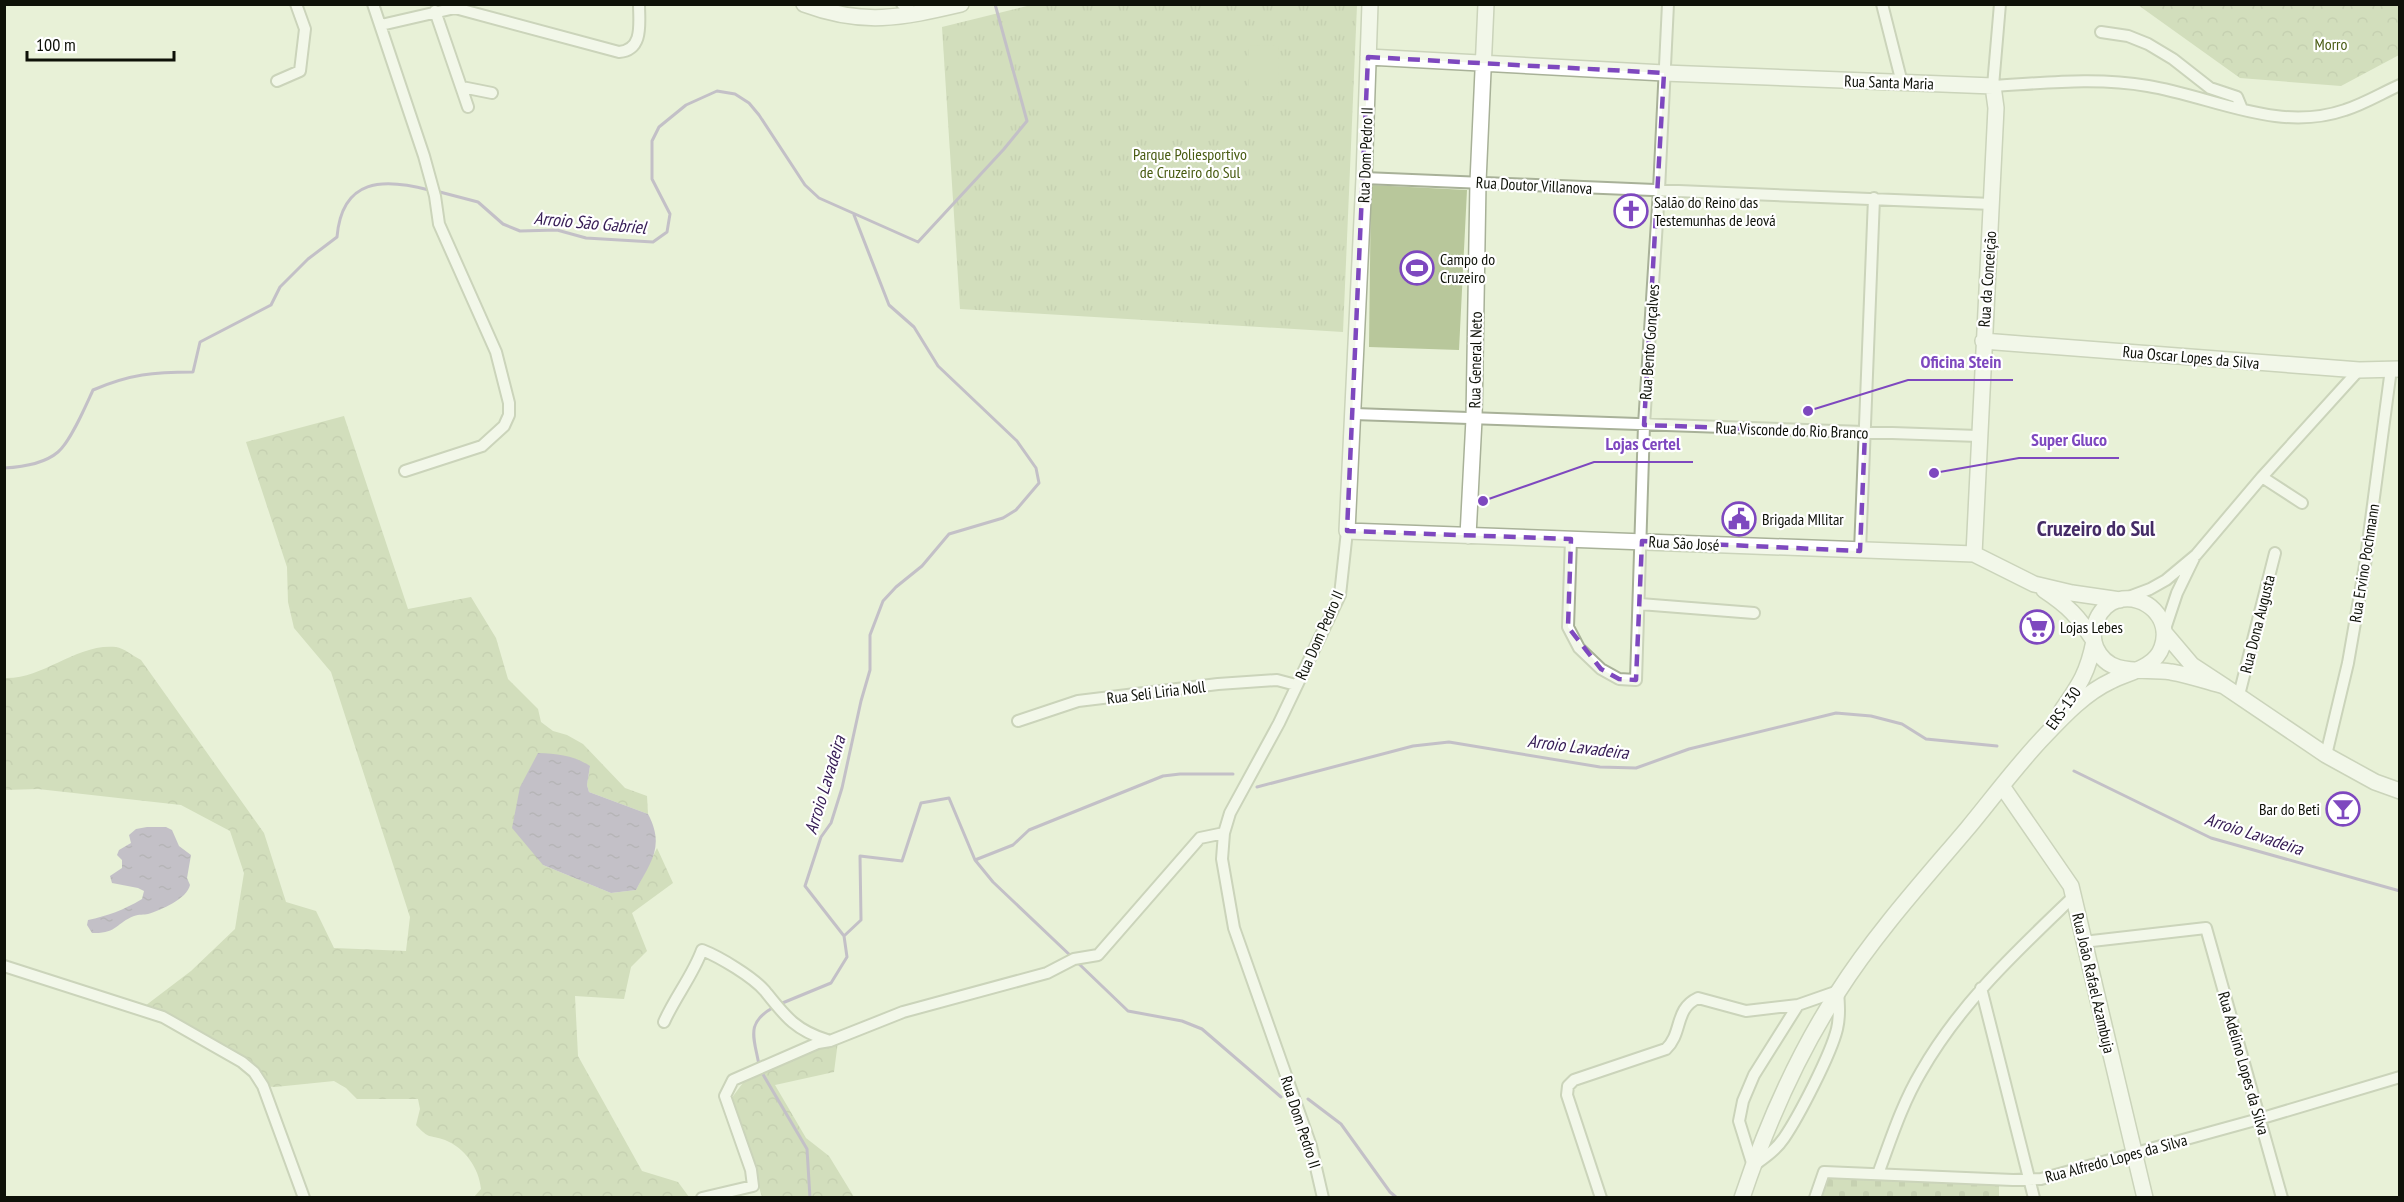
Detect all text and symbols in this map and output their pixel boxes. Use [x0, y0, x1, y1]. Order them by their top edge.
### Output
scale bar [27, 24, 174, 62]
text: 100 m [36, 33, 76, 56]
park label: Morro [2315, 34, 2347, 54]
street label: Rua Santa Maria [1844, 70, 1934, 94]
street label: Rua Dom Pedro II [1353, 107, 1377, 203]
park label: Parque Poliesportivo de Cruzeiro do Sul [1133, 144, 1247, 182]
street label: Rua Doutor Villanova [1475, 172, 1593, 198]
place label: Salão do Reino das Testemunhas de Jeová [1654, 192, 1776, 230]
church icon: Salão do Reino das Testemunhas de Jeová [1613, 193, 1649, 229]
water label: Arroio São Gabriel [533, 206, 649, 239]
street label: Rua da Conceição [1974, 230, 2000, 328]
place label: Campo do Cruzeiro [1440, 249, 1495, 287]
sports icon: Campo do Cruzeiro [1399, 250, 1435, 286]
street label: Rua Bento Gonçalves [1635, 283, 1663, 401]
street label: Rua General Neto [1464, 311, 1486, 409]
street label: Rua Oscar Lopes da Silva [2122, 341, 2260, 373]
callout: Oficina Stein [1908, 344, 2013, 380]
text: Oficina Stein [1921, 350, 2001, 373]
street label: Rua Visconde do Rio Branco [1715, 417, 1869, 443]
callout: Super Gluco [2019, 422, 2119, 458]
callout: Lojas Certel [1594, 426, 1693, 462]
text: Super Gluco [2031, 428, 2107, 451]
text: Lojas Certel [1606, 432, 1681, 455]
public building icon: Brigada MIlitar [1721, 501, 1757, 537]
street label: Rua Ervino Pochmann [2345, 502, 2383, 624]
place label: Brigada MIlitar [1762, 509, 1844, 529]
district label: Cruzeiro do Sul [2037, 514, 2156, 542]
street label: Rua São José [1648, 531, 1720, 555]
street label: Rua Dona Augusta [2235, 573, 2279, 675]
street label: Rua Dom Pedro II [1290, 587, 1348, 683]
supermarket icon: Lojas Lebes [2019, 609, 2055, 645]
place label: Lojas Lebes [2060, 617, 2123, 637]
street label: Rua Seli Liria Noll [1106, 676, 1207, 708]
street label: ERS-130 [2041, 683, 2085, 733]
water label: Arroio Lavadeira [1526, 729, 1631, 764]
water label: Arroio Lavadeira [799, 732, 851, 837]
bar icon: Bar do Beti [2325, 791, 2361, 827]
place label: Bar do Beti [2259, 799, 2320, 819]
water label: Arroio Lavadeira [2202, 807, 2307, 860]
street label: Rua João Rafael Azambuja [2068, 911, 2120, 1055]
street label: Rua Adelino Lopes da Silva [2214, 989, 2274, 1137]
street label: Rua Dom Pedro II [1277, 1073, 1325, 1171]
street label: Rua Alfredo Lopes da Silva [2043, 1129, 2189, 1187]

